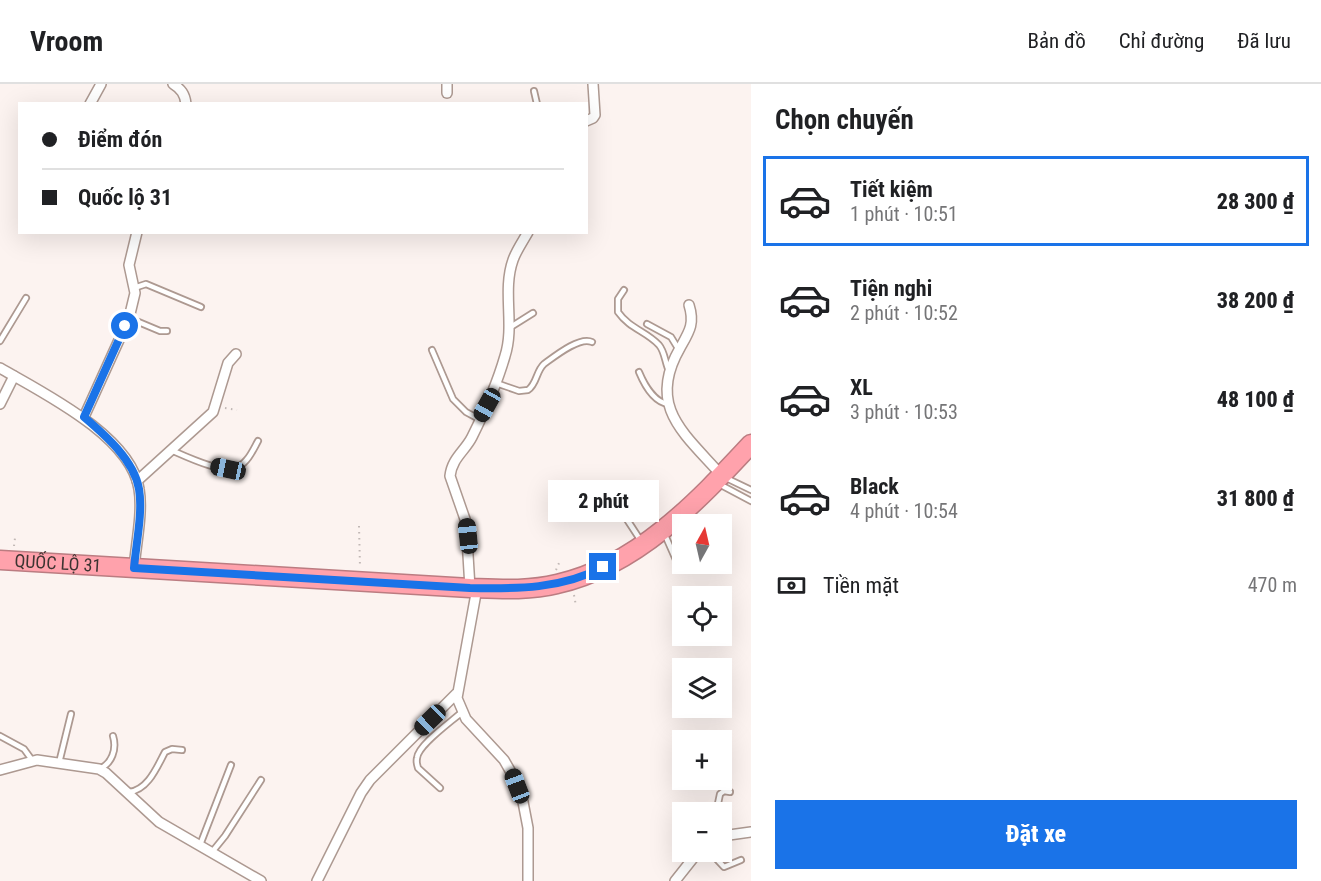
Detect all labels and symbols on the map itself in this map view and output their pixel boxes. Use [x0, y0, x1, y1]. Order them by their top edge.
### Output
route start [111, 312, 138, 339]
car [470, 385, 504, 425]
car [209, 456, 247, 482]
callout: 2 phút [548, 480, 658, 522]
north arrow [672, 514, 732, 574]
car [457, 517, 479, 555]
street label: QUỐC LỘ 31 [14, 549, 102, 576]
route end [589, 553, 616, 580]
car [411, 701, 449, 739]
car [502, 766, 532, 806]

